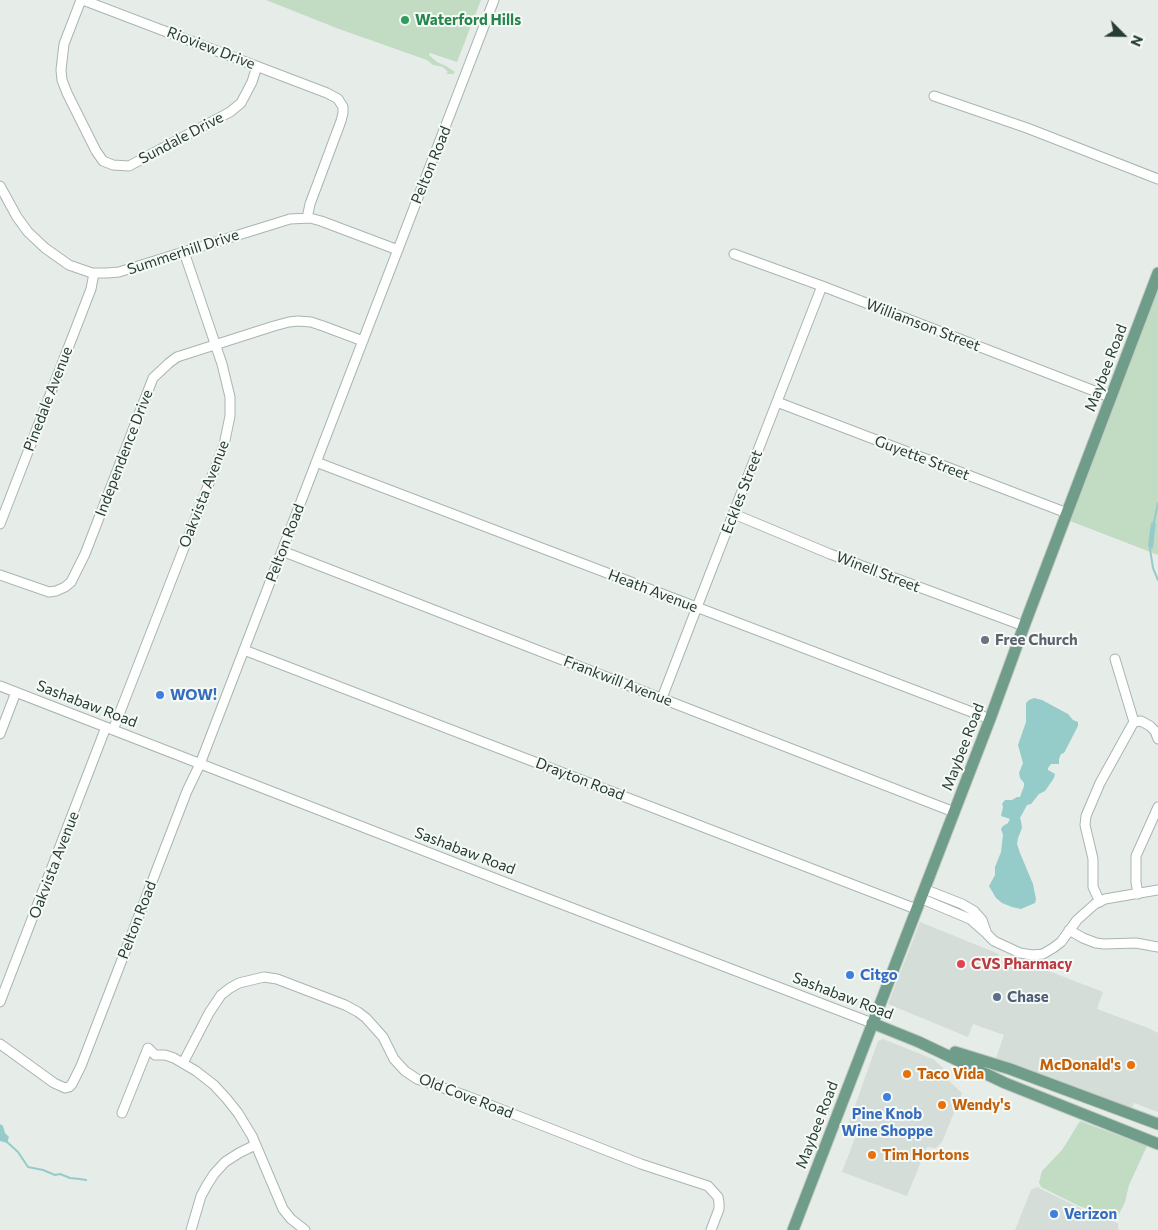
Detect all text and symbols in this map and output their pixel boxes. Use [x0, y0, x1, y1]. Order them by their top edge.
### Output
north arrow [1098, 10, 1148, 60]
place label: Waterford Hills [415, 11, 521, 29]
marker: Waterford Hills [399, 14, 411, 26]
street label: Rioview Drive [164, 23, 258, 73]
text: N [1127, 33, 1147, 49]
street label: Sundale Drive [136, 108, 226, 168]
street label: Pelton Road [407, 123, 455, 207]
street label: Summerhill Drive [125, 225, 241, 279]
street label: Williamson Street [863, 295, 983, 355]
street label: Maybee Road [1081, 322, 1131, 414]
street label: Pinedale Avenue [20, 344, 76, 454]
street label: Independence Drive [92, 387, 156, 519]
street label: Guyette Street [872, 432, 972, 484]
street label: Oakvista Avenue [175, 438, 233, 550]
street label: Eckles Street [718, 448, 766, 536]
street label: Pelton Road [262, 501, 308, 585]
street label: Winell Street [833, 548, 923, 596]
street label: Heath Avenue [606, 566, 700, 616]
place label: Free Church [995, 631, 1078, 649]
marker: Free Church [979, 634, 991, 646]
street label: Frankwill Avenue [561, 652, 675, 710]
street label: Sashabaw Road [34, 677, 140, 731]
place label: WOW! [170, 686, 217, 704]
marker: WOW! [154, 689, 166, 701]
street label: Maybee Road [938, 701, 988, 793]
street label: Drayton Road [533, 754, 627, 804]
street label: Oakvista Avenue [25, 809, 83, 921]
street label: Sashabaw Road [412, 824, 518, 878]
street label: Pelton Road [114, 878, 160, 962]
place label: CVS Pharmacy [971, 955, 1072, 973]
marker: CVS Pharmacy [955, 958, 967, 970]
place label: Citgo [860, 966, 898, 984]
street label: Sashabaw Road [790, 969, 896, 1023]
marker: Citgo [844, 969, 856, 981]
place label: Chase [1007, 988, 1049, 1006]
marker: Chase [991, 991, 1003, 1003]
place label: McDonald's [1040, 1056, 1121, 1074]
marker: McDonald's [1125, 1059, 1137, 1071]
place label: Taco Vida [917, 1065, 984, 1083]
marker: Taco Vida [901, 1068, 913, 1080]
street label: Old Cove Road [416, 1070, 516, 1122]
street label: Maybee Road [792, 1079, 842, 1171]
marker: Pine Knob Wine Shoppe [881, 1091, 893, 1103]
place label: Wendy's [952, 1096, 1011, 1114]
marker: Wendy's [936, 1099, 948, 1111]
place label: Pine Knob Wine Shoppe [841, 1105, 933, 1140]
place label: Tim Hortons [882, 1146, 969, 1164]
marker: Tim Hortons [866, 1149, 878, 1161]
place label: Verizon [1064, 1205, 1117, 1223]
marker: Verizon [1048, 1208, 1060, 1220]

